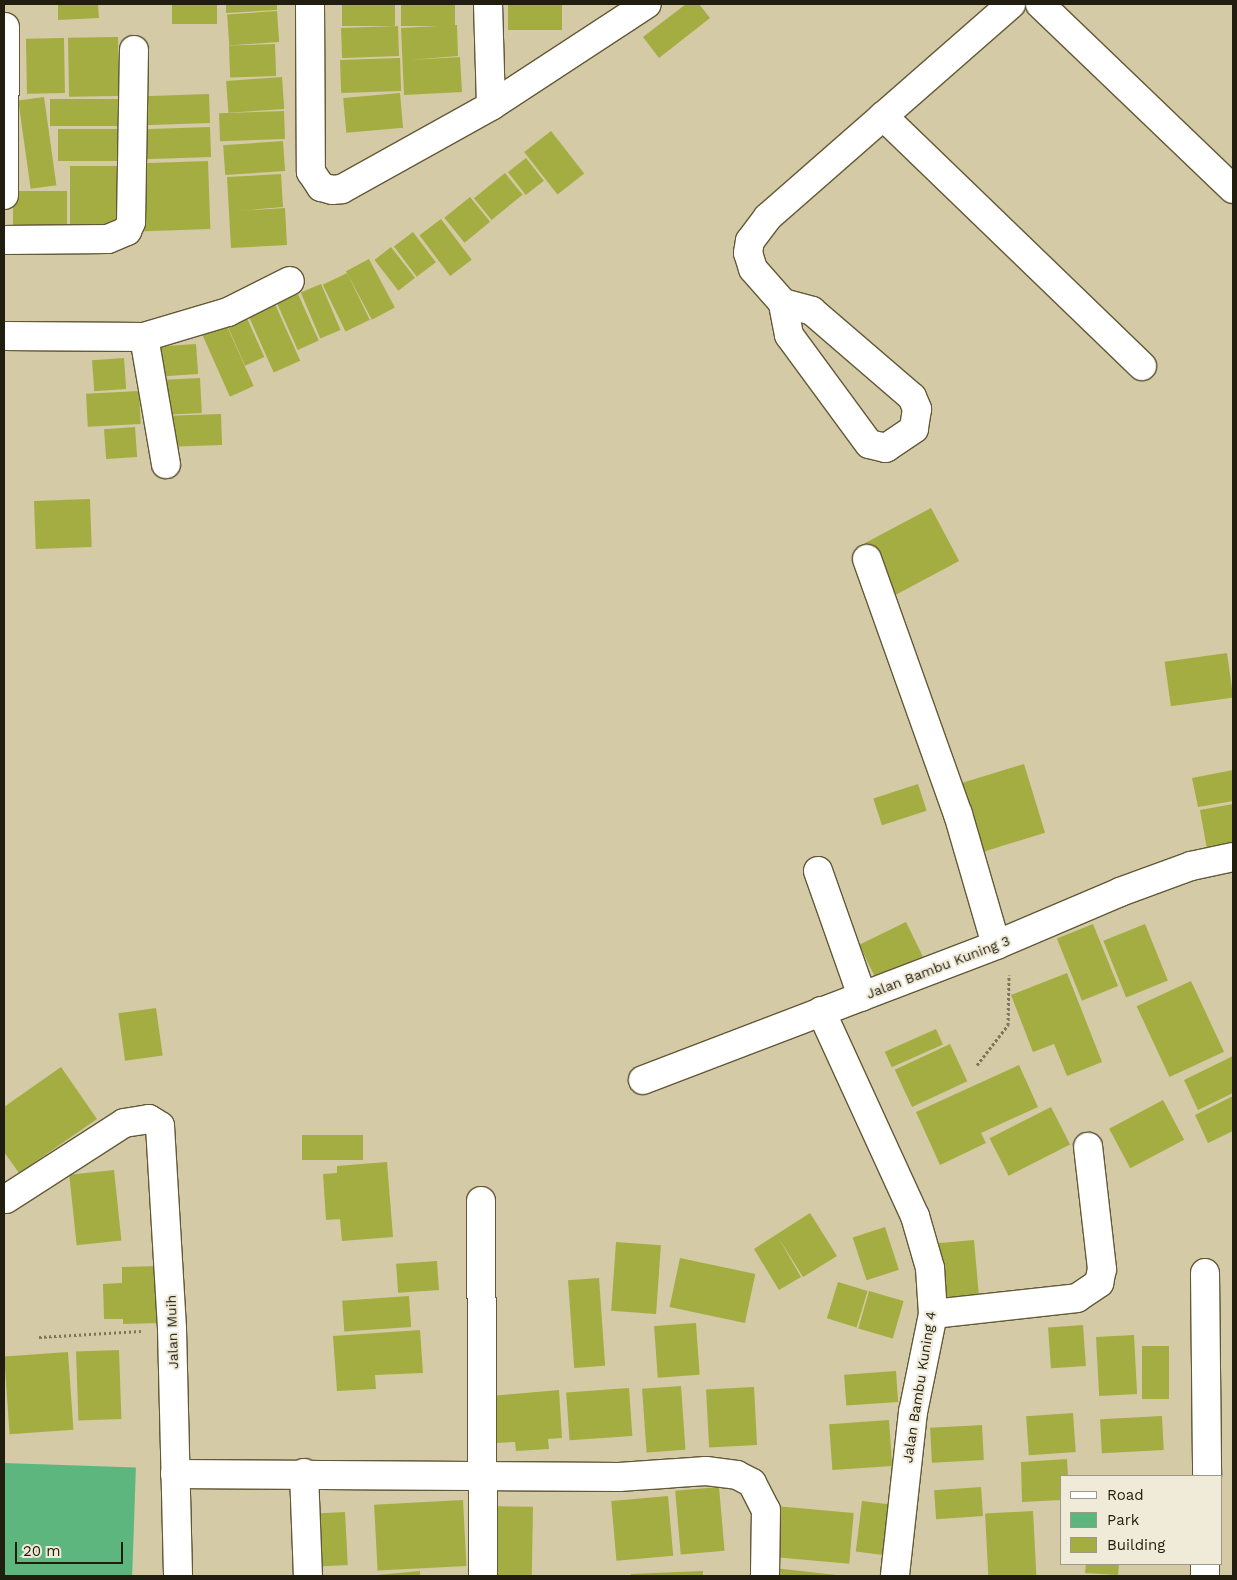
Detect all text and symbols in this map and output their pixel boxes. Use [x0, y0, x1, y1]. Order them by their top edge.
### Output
street label: Jalan Bambu Kuning 3 [864, 932, 1012, 1002]
street label: Jalan Muih [162, 1295, 182, 1369]
street label: Jalan Bambu Kuning 4 [899, 1310, 939, 1464]
legend [1060, 1475, 1222, 1565]
text: Road [1107, 1486, 1144, 1504]
text: Park [1107, 1511, 1139, 1529]
scale bar [18, 1532, 125, 1564]
text: Building [1107, 1536, 1165, 1554]
text: 20 m [23, 1542, 61, 1560]

